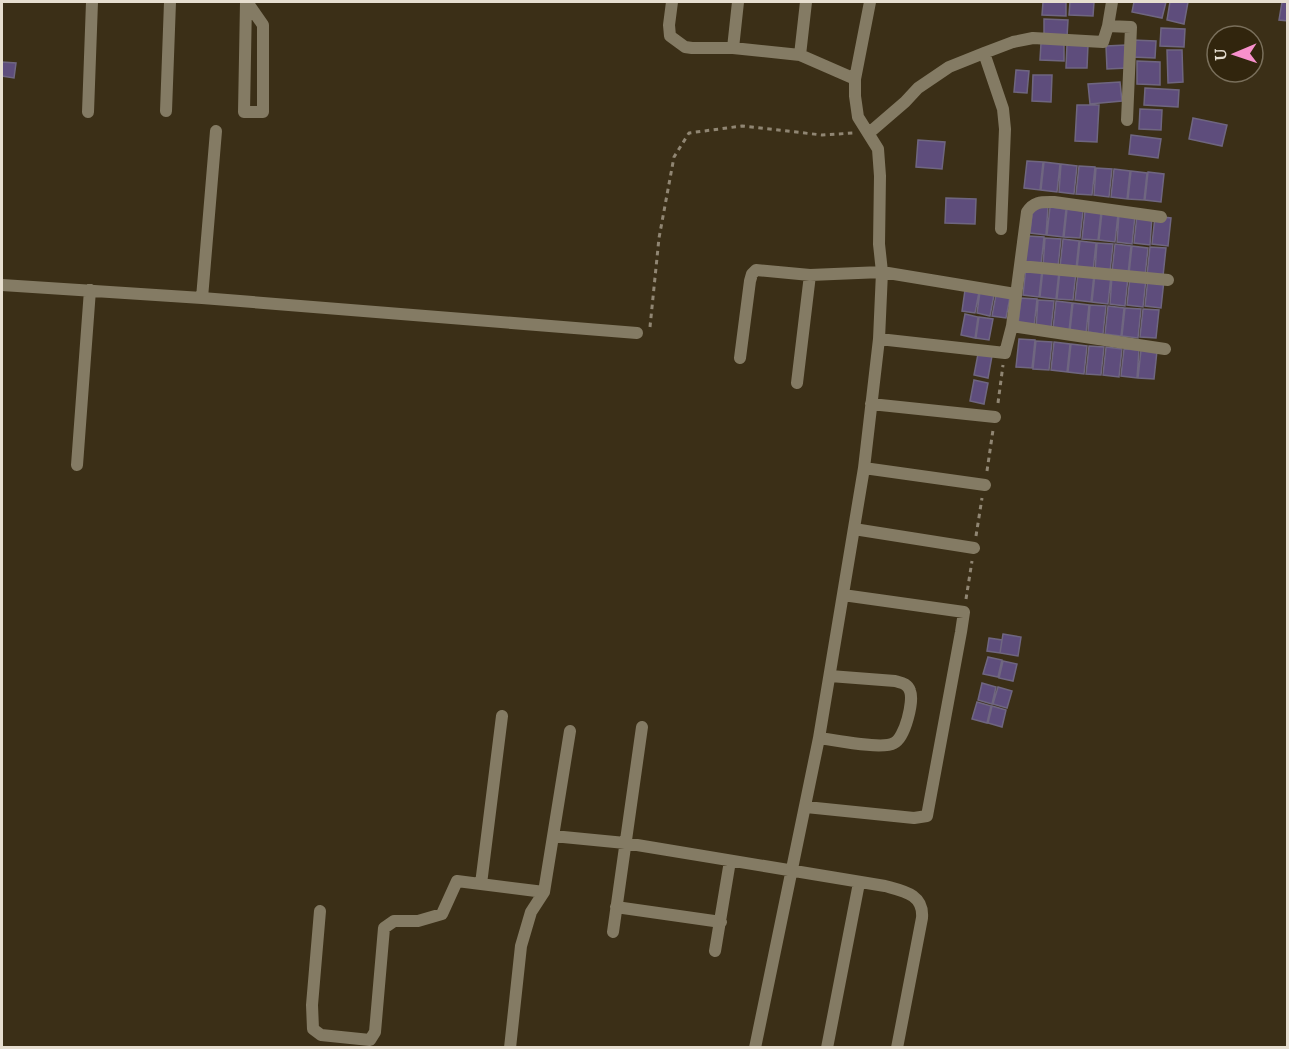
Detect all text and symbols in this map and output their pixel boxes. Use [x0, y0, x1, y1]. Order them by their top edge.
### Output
north arrow [1205, 24, 1265, 84]
text: U [1210, 48, 1230, 61]

